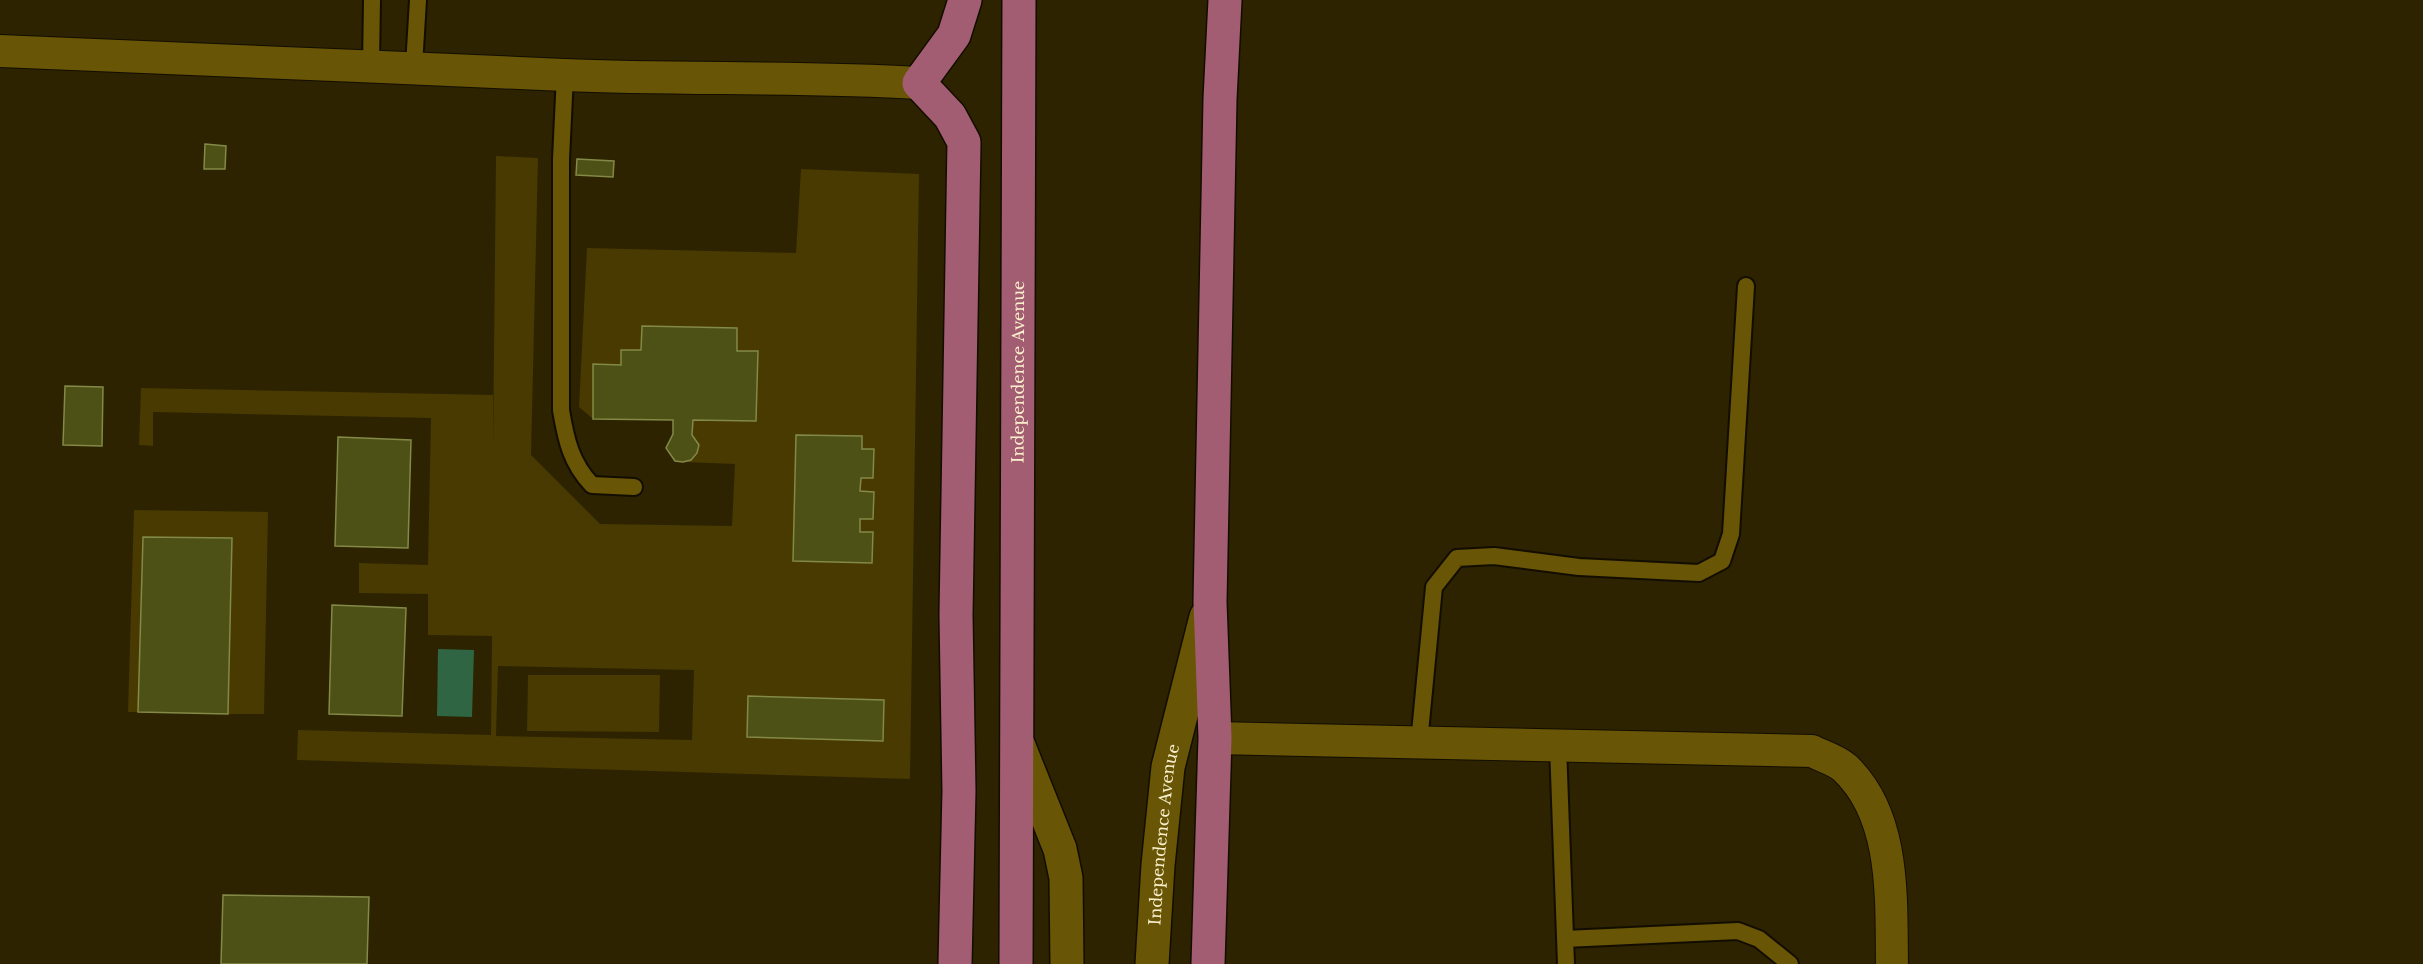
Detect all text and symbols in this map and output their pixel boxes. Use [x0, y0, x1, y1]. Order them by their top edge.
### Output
street label: Independence Avenue [1008, 281, 1028, 463]
street label: Independence Avenue [1144, 742, 1183, 926]

